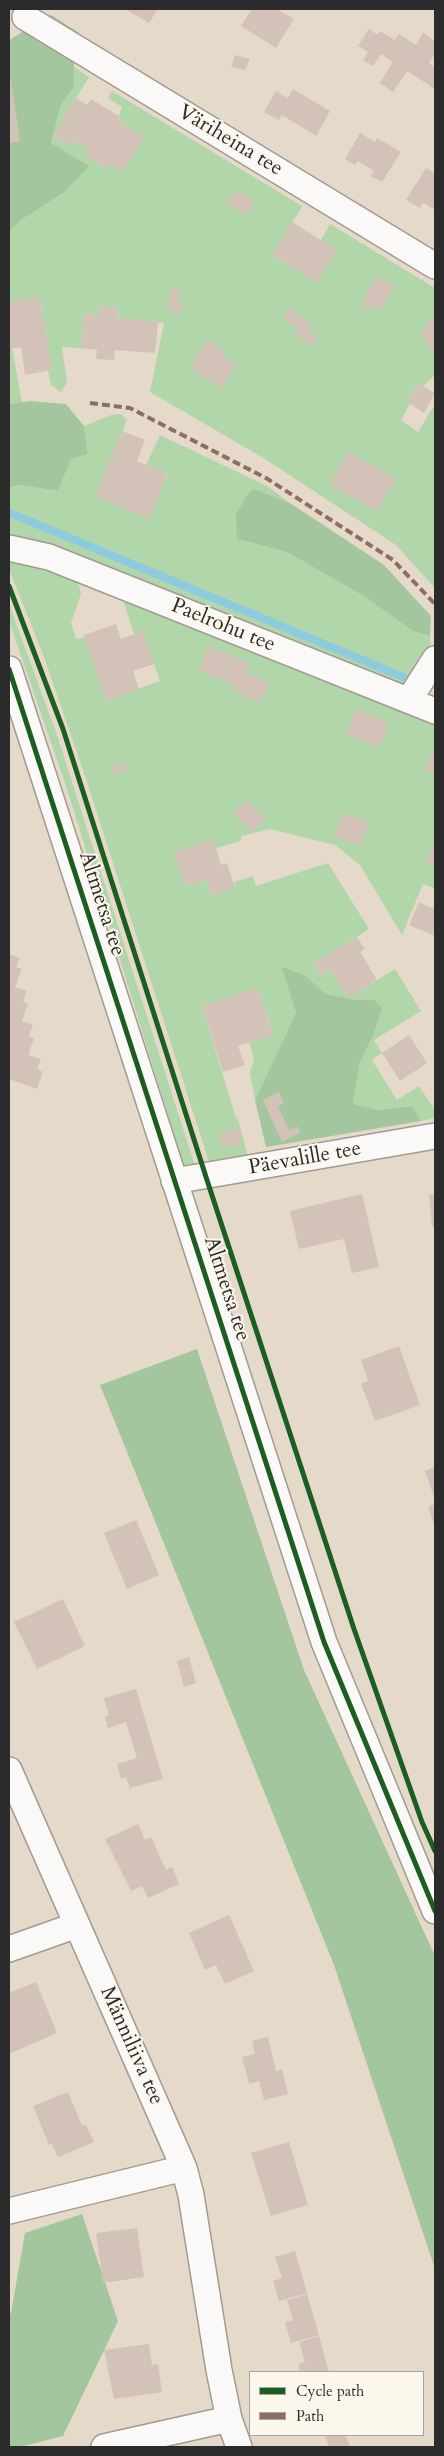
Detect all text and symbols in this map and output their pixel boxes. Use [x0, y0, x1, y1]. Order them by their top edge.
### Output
street label: Väriheina tee [173, 100, 287, 182]
street label: Paelrohu tee [167, 594, 279, 658]
street label: Altmetsa tee [72, 849, 130, 959]
street label: Päevalille tee [247, 1137, 363, 1181]
street label: Altmetsa tee [197, 1234, 255, 1344]
street label: Männiliiva tee [94, 1983, 168, 2109]
legend [249, 2371, 424, 2436]
text: Cycle path [296, 2381, 364, 2401]
text: Path [296, 2406, 324, 2426]

